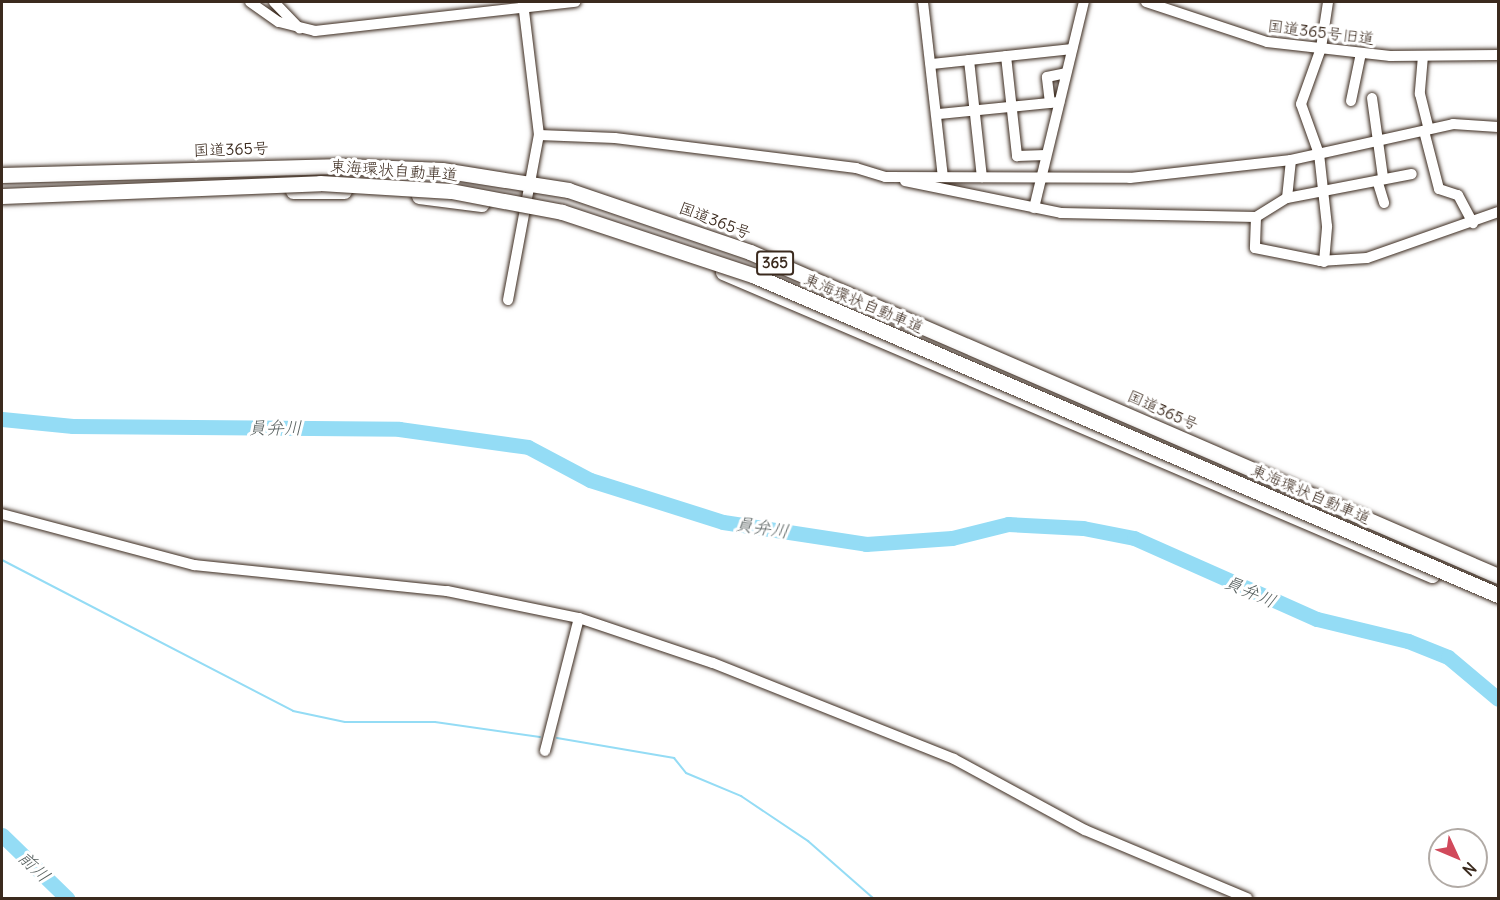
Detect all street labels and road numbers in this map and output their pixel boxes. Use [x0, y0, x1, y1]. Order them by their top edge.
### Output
street label: 国道365号旧道 [1266, 16, 1376, 48]
street label: 国道365号 [193, 138, 269, 160]
street label: 東海環状自動車道 [329, 156, 459, 184]
street label: 国道365号 [676, 198, 754, 242]
road number: 365 [756, 251, 794, 275]
street label: 東海環状自動車道 [801, 269, 927, 337]
street label: 国道365号 [1125, 386, 1201, 434]
street label: 東海環状自動車道 [1248, 460, 1374, 528]

